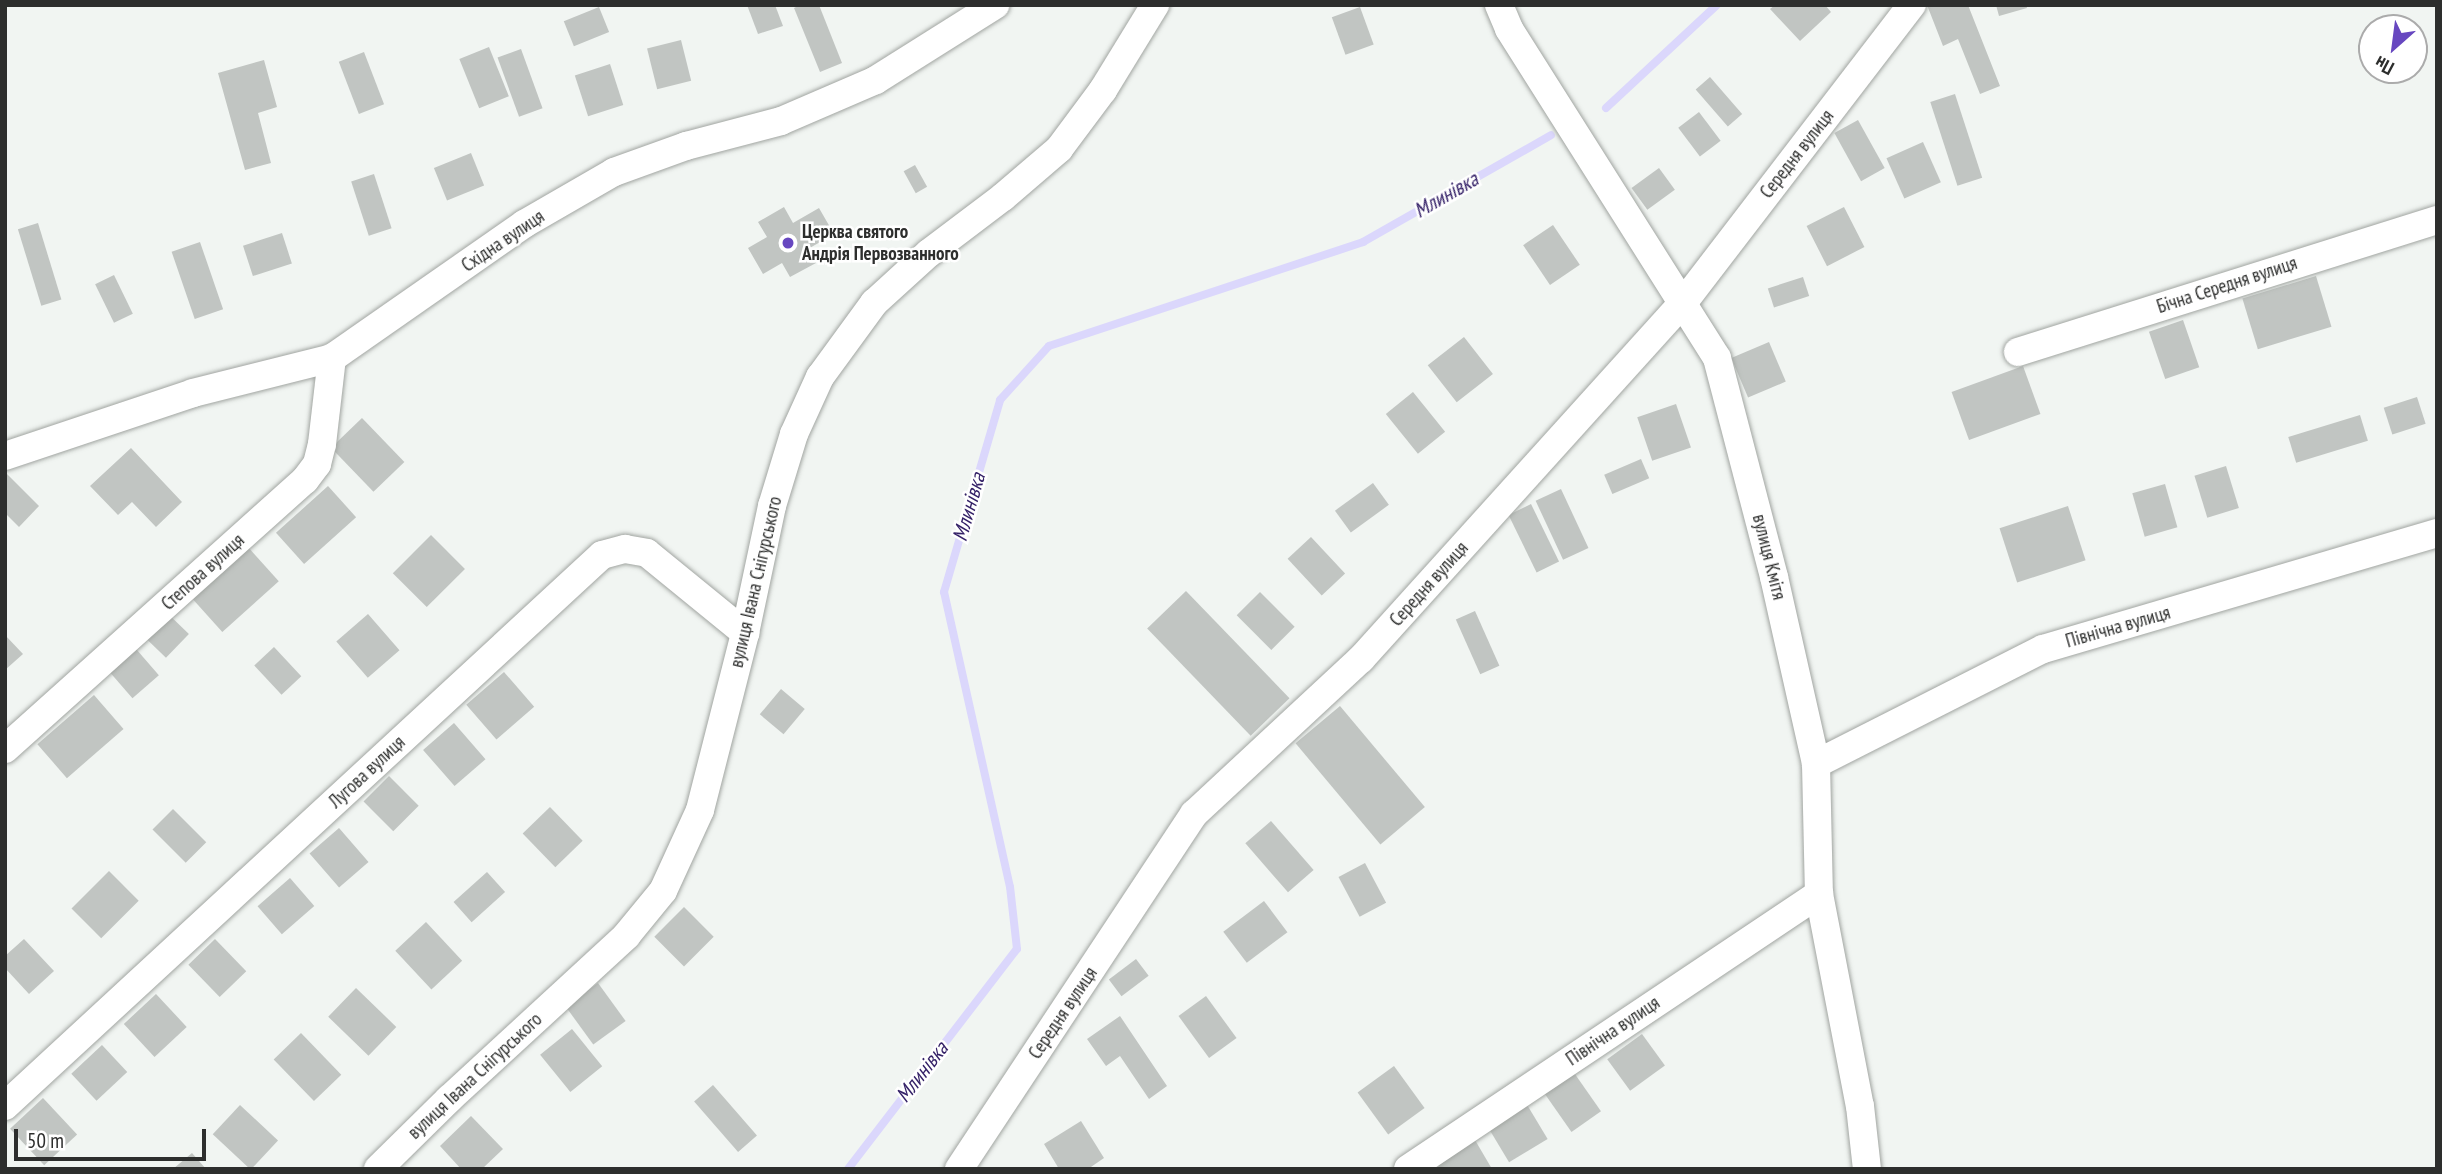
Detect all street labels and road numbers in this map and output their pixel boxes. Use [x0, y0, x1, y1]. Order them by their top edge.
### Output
street label: Середня вулиця [1755, 105, 1839, 203]
street label: Східна вулиця [457, 205, 549, 277]
street label: Бічна Середня вулиця [2154, 252, 2300, 318]
street label: вулиця Івана Снігурського [725, 494, 787, 670]
street label: вулиця Кмітя [1747, 512, 1791, 602]
street label: Степова вулиця [157, 529, 249, 615]
street label: Середня вулиця [1385, 537, 1473, 631]
street label: Північна вулиця [2063, 601, 2173, 653]
street label: Лугова вулиця [324, 731, 410, 813]
street label: Середня вулиця [1024, 963, 1102, 1063]
street label: Північна вулиця [1562, 991, 1664, 1071]
street label: вулиця Івана Снігурського [403, 1008, 547, 1144]

